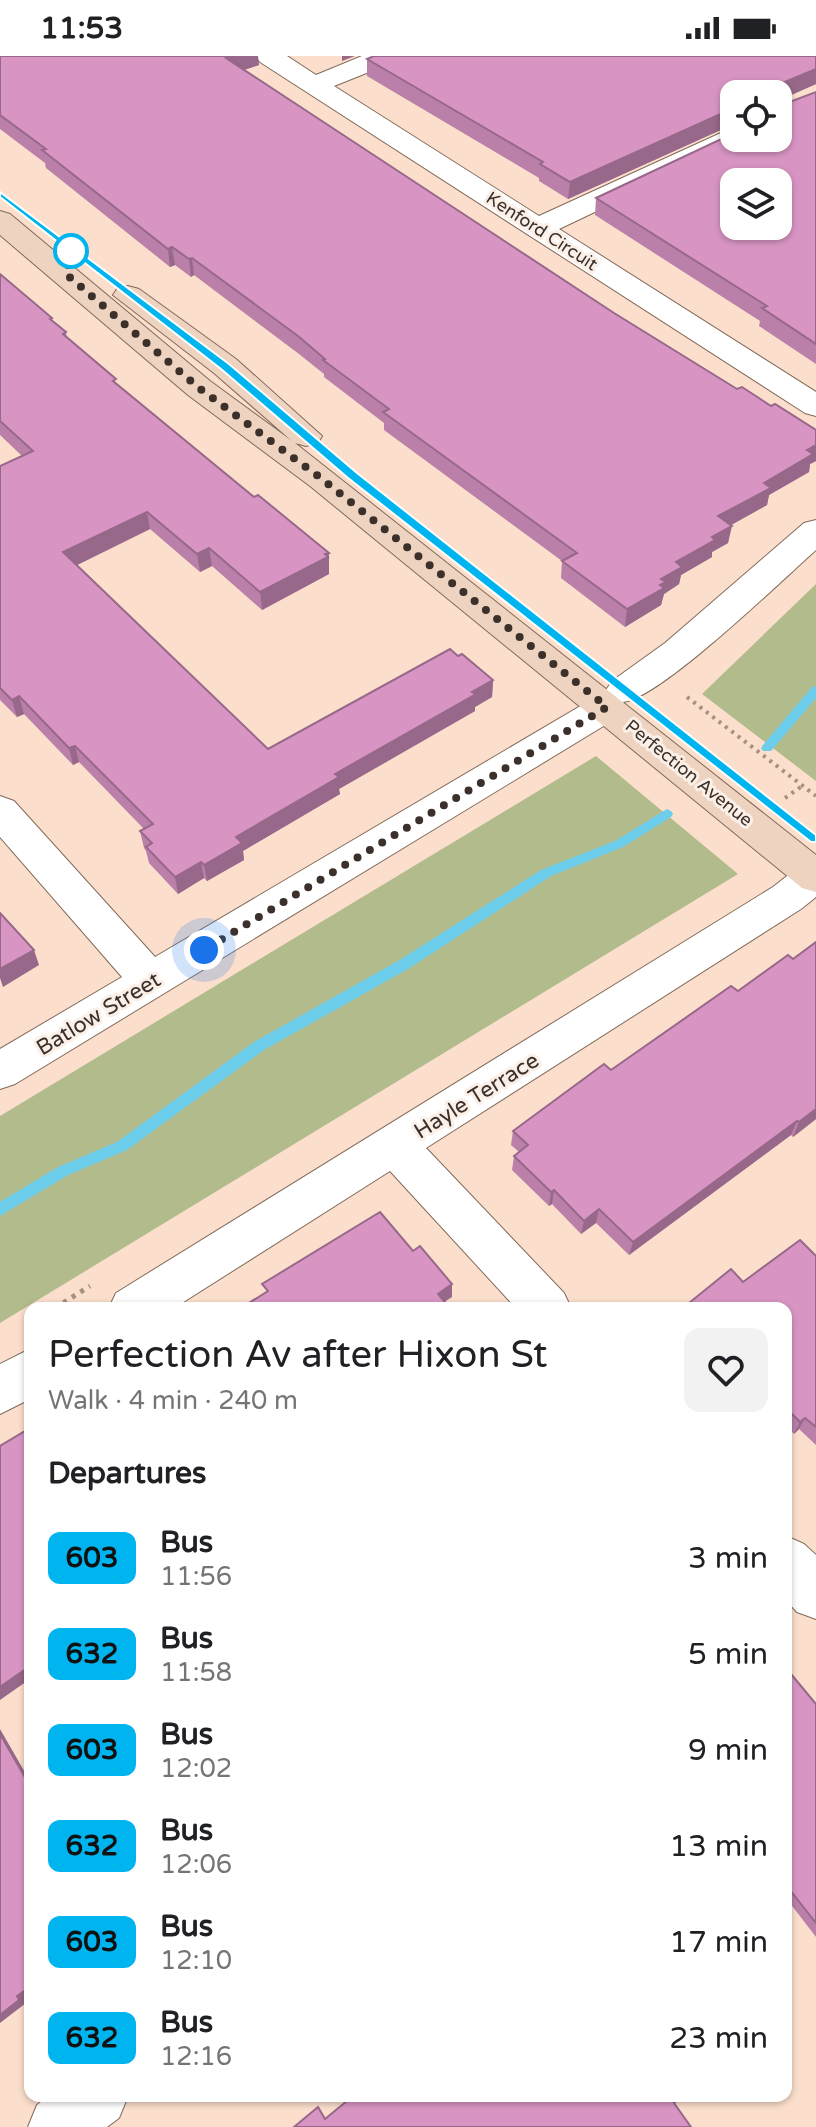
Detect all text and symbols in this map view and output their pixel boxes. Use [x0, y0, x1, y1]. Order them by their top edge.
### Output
text: 11:53 [40, 10, 123, 47]
map controls [720, 80, 792, 240]
button: locate [720, 80, 792, 152]
button: layers [720, 168, 792, 240]
street label: Kenford Circuit [482, 187, 602, 275]
unlabelled marker [54, 234, 88, 268]
street label: Perfection Avenue [621, 715, 757, 831]
your location [184, 930, 224, 970]
street label: Batlow Street [32, 967, 165, 1061]
street label: Hayle Terrace [409, 1047, 544, 1144]
button: heart [684, 1328, 768, 1412]
text: Perfection Av after Hixon St [48, 1332, 548, 1378]
text: Walk · 4 min · 240 m [48, 1385, 298, 1416]
text: Departures [48, 1455, 206, 1492]
text: Bus [160, 1524, 213, 1561]
text: 3 min [688, 1540, 768, 1577]
text: 603 [66, 1541, 118, 1575]
text: 11:56 [160, 1561, 232, 1592]
text: Bus [160, 1620, 213, 1657]
text: 5 min [688, 1636, 768, 1673]
text: 632 [66, 1637, 118, 1671]
text: 11:58 [160, 1657, 232, 1688]
text: Bus [160, 1716, 213, 1753]
text: 9 min [688, 1732, 768, 1769]
text: 603 [66, 1733, 118, 1767]
text: 12:02 [160, 1753, 232, 1784]
text: Bus [160, 1812, 213, 1849]
text: 13 min [669, 1828, 768, 1865]
text: 632 [66, 1829, 118, 1863]
text: 12:06 [160, 1849, 232, 1880]
text: Bus [160, 1908, 213, 1945]
text: 17 min [669, 1924, 768, 1961]
text: 603 [66, 1925, 118, 1959]
text: 12:10 [160, 1945, 232, 1976]
text: Bus [160, 2004, 213, 2041]
text: 23 min [669, 2020, 768, 2057]
text: 632 [66, 2021, 118, 2055]
text: 12:16 [160, 2041, 232, 2072]

